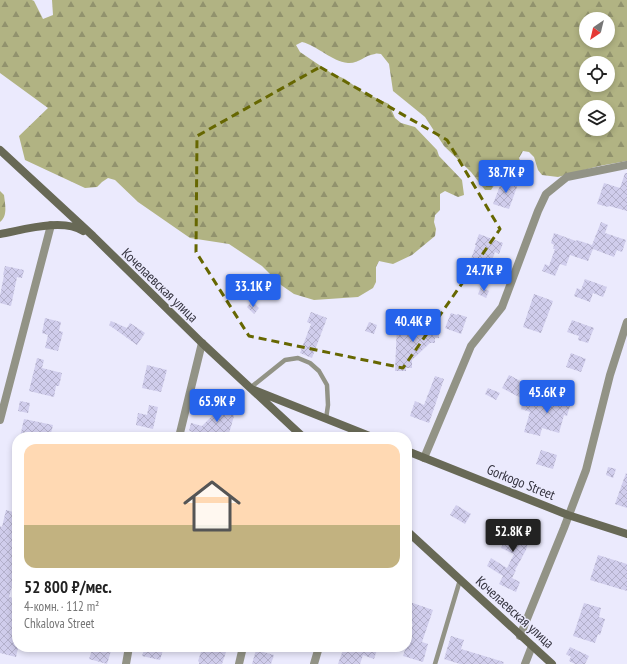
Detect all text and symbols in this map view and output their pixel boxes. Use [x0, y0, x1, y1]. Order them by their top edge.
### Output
north arrow [579, 12, 615, 48]
map controls [579, 12, 615, 136]
button: locate [579, 56, 615, 92]
button: layers [579, 100, 615, 136]
pin: 38.7K ₽ [469, 160, 543, 194]
text: 38.7K ₽ [488, 164, 524, 181]
street label: Кочелаевская улица [118, 244, 202, 326]
pin: 24.7K ₽ [447, 258, 521, 292]
text: 24.7K ₽ [466, 262, 502, 279]
pin: 33.1K ₽ [216, 274, 290, 308]
text: 33.1K ₽ [235, 278, 271, 295]
pin: 40.4K ₽ [376, 309, 450, 343]
text: 40.4K ₽ [395, 313, 431, 330]
pin: 45.6K ₽ [510, 380, 584, 414]
text: 45.6K ₽ [529, 384, 565, 401]
pin: 65.9K ₽ [180, 389, 254, 423]
text: 65.9K ₽ [199, 393, 235, 410]
street label: Gorkogo Street [484, 460, 558, 504]
icon: home [176, 470, 248, 542]
pin: 52.8K ₽ [476, 519, 550, 553]
text: 52.8K ₽ [495, 523, 531, 540]
street label: Кочелаевская улица [472, 572, 558, 652]
text: 52 800 ₽/мес. [24, 576, 112, 598]
text: 4-комн. · 112 m² [24, 598, 99, 615]
text: Chkalova Street [24, 615, 94, 632]

